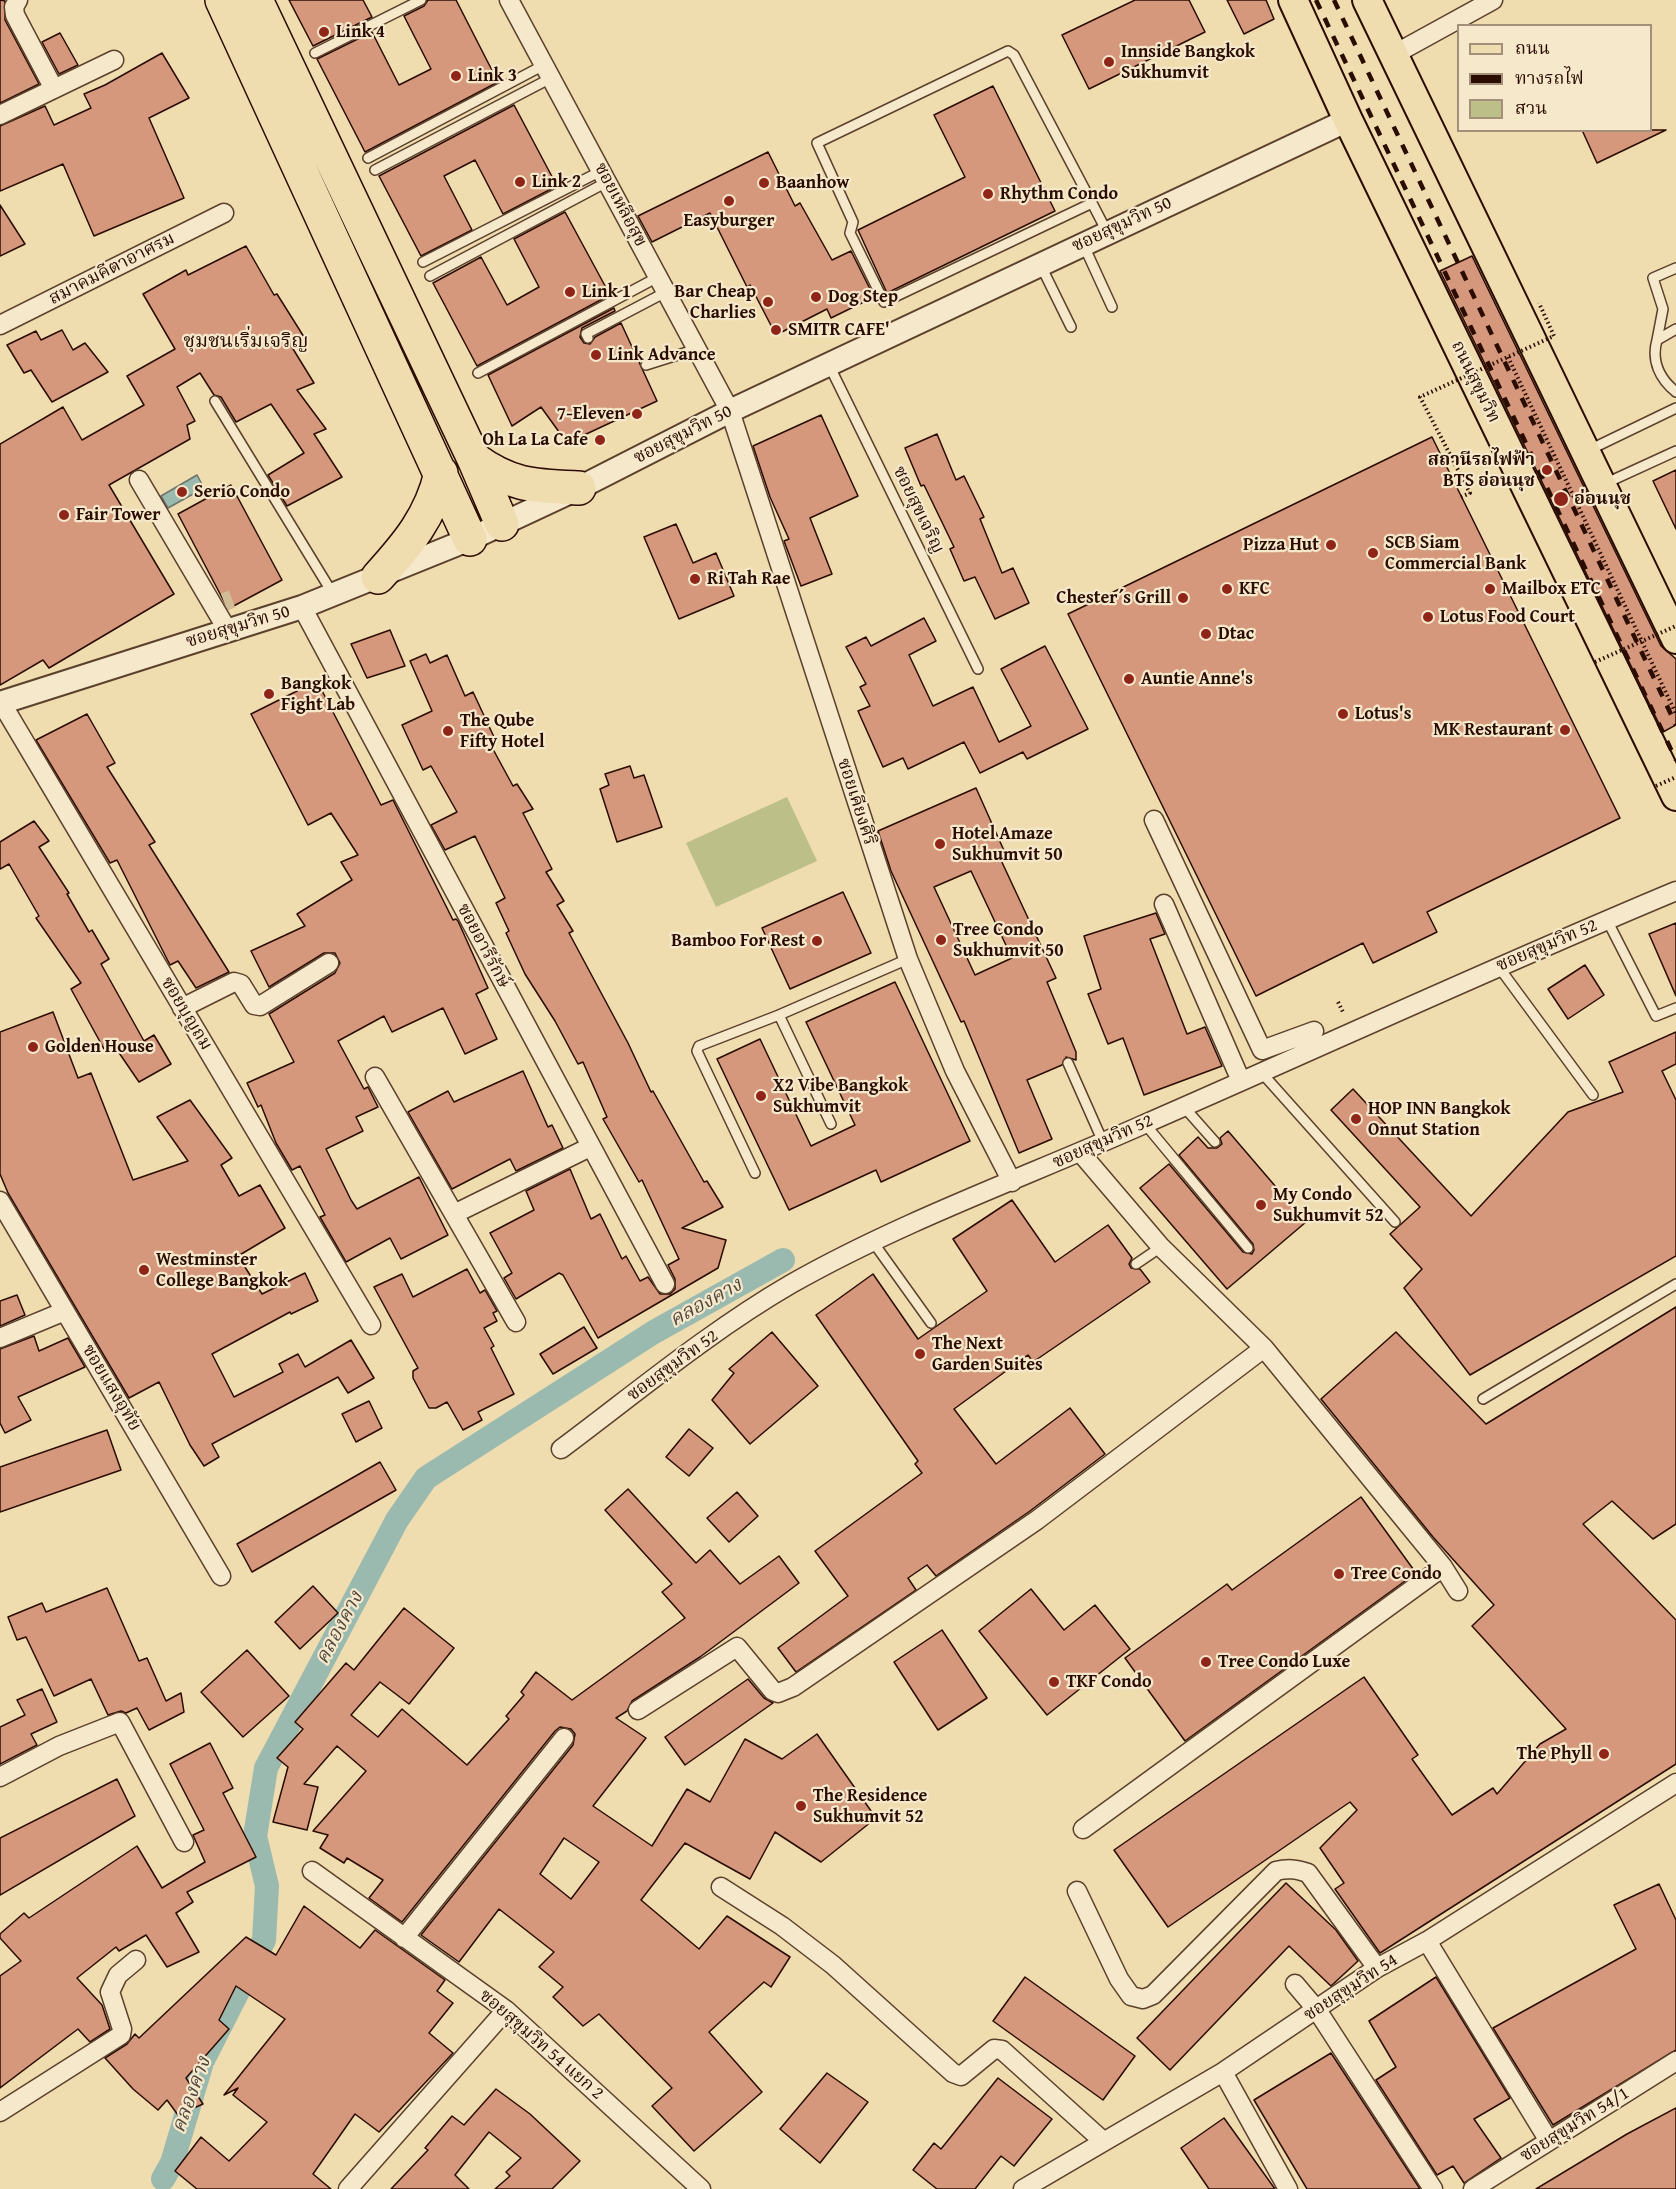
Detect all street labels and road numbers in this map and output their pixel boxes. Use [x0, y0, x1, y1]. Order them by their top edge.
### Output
street label: ซอยเหลือสุข [589, 159, 651, 251]
street label: ซอยสุขุมวิท 50 [1069, 193, 1175, 257]
street label: สมาคมคีตาอาศรม [45, 228, 179, 310]
street label: ถนนสุขุมวิท [1446, 337, 1504, 427]
street label: ซอยสุขุมวิท 50 [630, 401, 736, 469]
street label: ซอยสุขเจริญ [888, 463, 948, 557]
street label: ซอยสุขุมวิท 50 [183, 601, 293, 653]
street label: ซอยเคียงศิริ [832, 756, 880, 848]
street label: ซอยอารีรักษ์ [452, 900, 514, 992]
street label: ซอยสุขุมวิท 52 [1493, 915, 1601, 977]
street label: ซอยบุญถม [156, 973, 216, 1055]
street label: ซอยสุขุมวิท 52 [1050, 1110, 1156, 1174]
street label: ซอยสุขุมวิท 52 [623, 1326, 723, 1406]
street label: ซอยแสงอุทัย [77, 1341, 145, 1435]
street label: ซอยสุขุมวิท 54 [1300, 1950, 1402, 2026]
street label: ซอยสุขุมวิท 54 แยก 2 [474, 1985, 608, 2105]
street label: ซอยสุขุมวิท 54/1 [1516, 2083, 1634, 2167]

